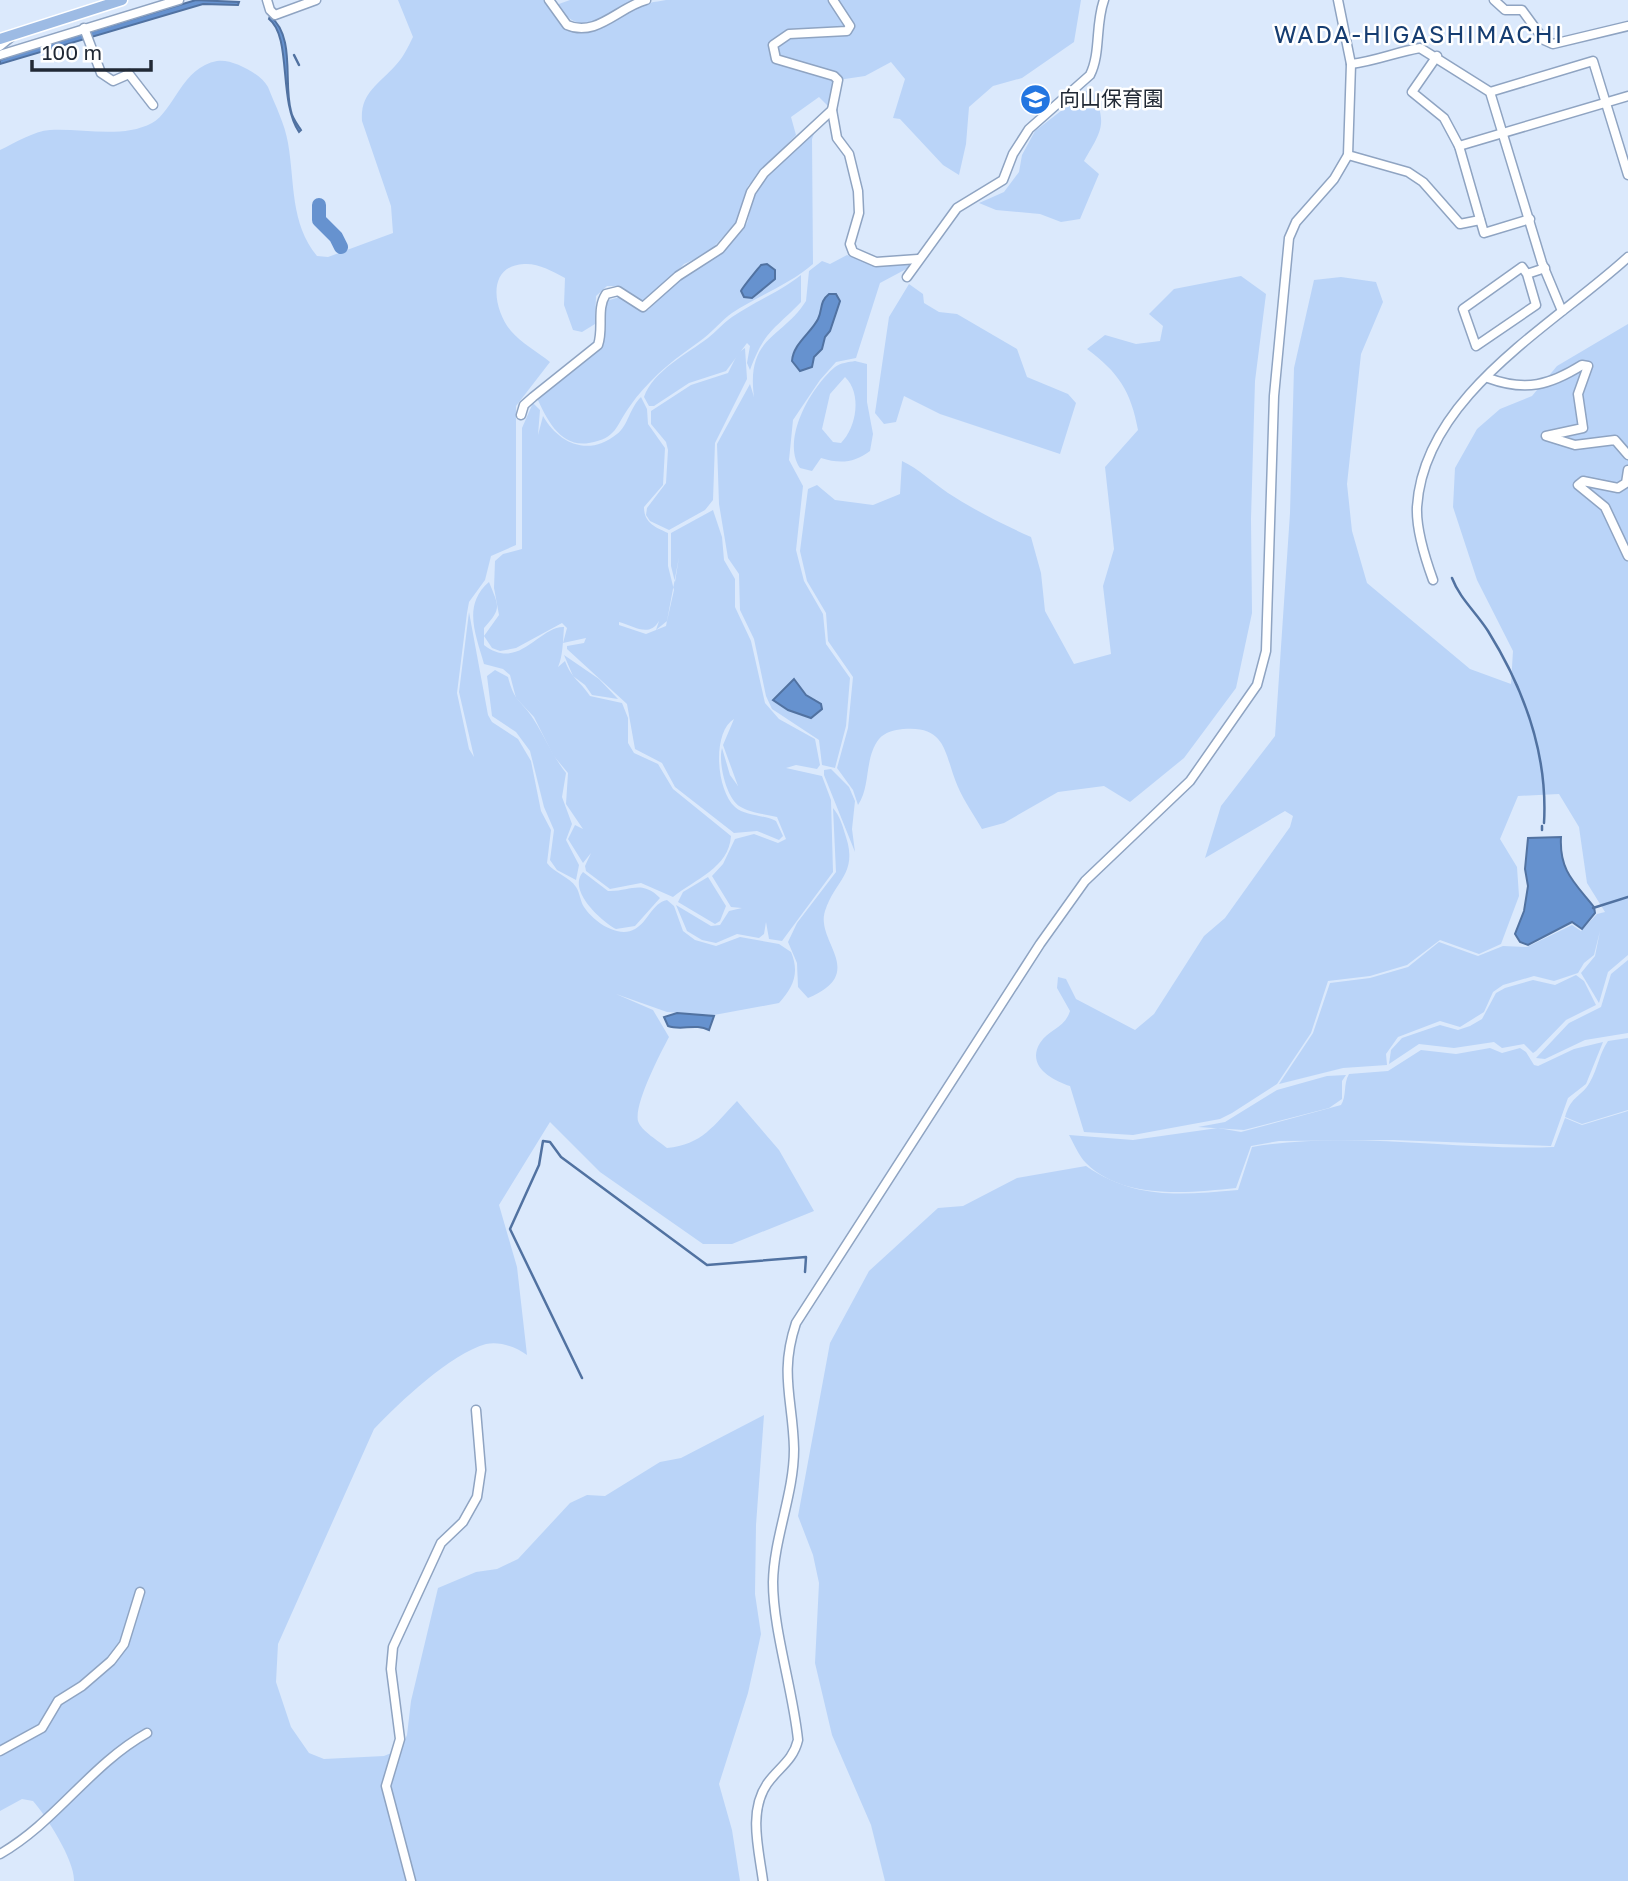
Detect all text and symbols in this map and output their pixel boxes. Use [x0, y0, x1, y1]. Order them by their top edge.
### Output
district label: WADA-HIGASHIMACHI [1274, 19, 1564, 48]
scale bar [32, 28, 150, 72]
text: 100 m [42, 39, 102, 65]
school or university icon: 向山保育園 [1019, 82, 1053, 116]
place label: 向山保育園 [1059, 85, 1164, 111]

